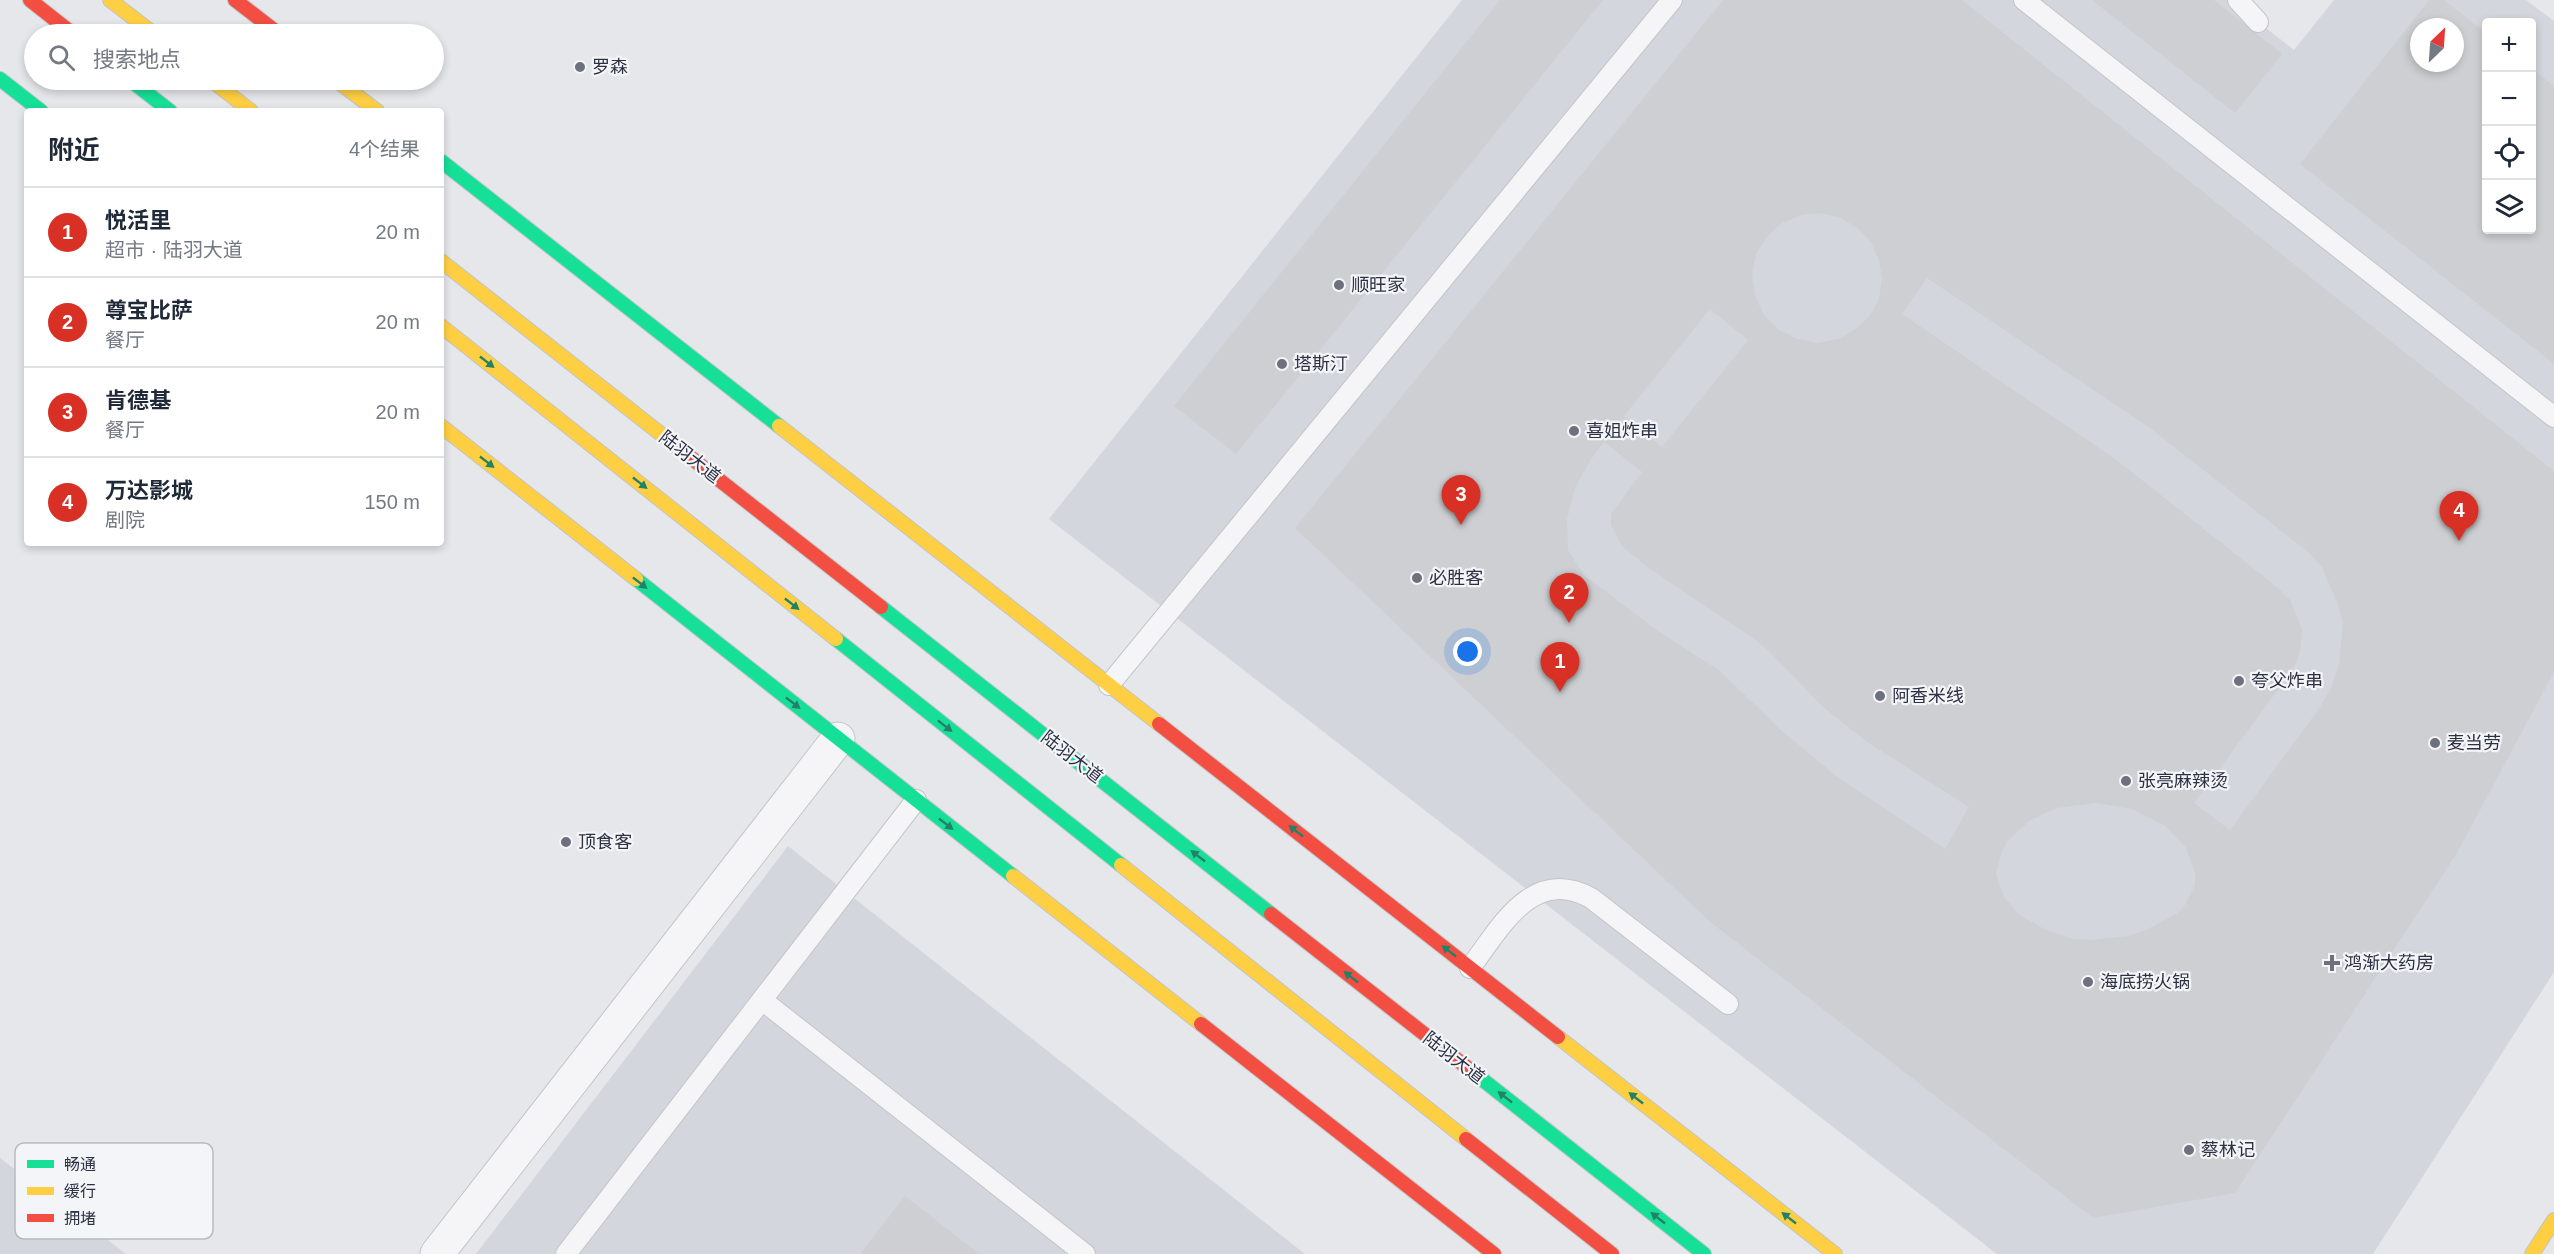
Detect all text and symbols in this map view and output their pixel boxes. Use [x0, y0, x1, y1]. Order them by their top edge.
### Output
north arrow [2410, 18, 2464, 72]
map controls [2482, 18, 2536, 234]
button: + [2482, 18, 2536, 72]
search box [24, 24, 444, 90]
icon: search [45, 41, 78, 74]
text: 搜索地点 [93, 47, 181, 72]
place label: 罗森 [592, 57, 628, 77]
marker: 罗森 [573, 60, 587, 74]
button: − [2482, 72, 2536, 126]
button: locate [2482, 126, 2536, 180]
text: 附近 [48, 135, 100, 165]
text: 4个结果 [349, 138, 420, 160]
button: layers [2482, 180, 2536, 234]
text: 悦活里 [105, 208, 171, 233]
text: 1 [62, 221, 73, 243]
text: 20 m [376, 221, 420, 243]
text: 超市 · 陆羽大道 [105, 239, 243, 261]
place label: 顺旺家 [1351, 275, 1405, 295]
marker: 顺旺家 [1332, 278, 1346, 292]
text: 尊宝比萨 [105, 298, 193, 323]
text: 2 [62, 311, 73, 333]
text: 20 m [376, 311, 420, 333]
text: 餐厅 [105, 329, 145, 351]
place label: 塔斯汀 [1294, 354, 1348, 374]
one-way arrow [479, 356, 495, 369]
marker: 塔斯汀 [1275, 357, 1289, 371]
text: 肯德基 [105, 388, 171, 413]
text: 3 [62, 401, 73, 423]
text: 20 m [376, 401, 420, 423]
text: 餐厅 [105, 419, 145, 441]
place label: 喜姐炸串 [1586, 421, 1658, 441]
marker: 喜姐炸串 [1567, 424, 1581, 438]
street label: 陆羽大道 [655, 427, 725, 487]
one-way arrow [479, 456, 495, 469]
pin: 3 [1442, 476, 1480, 525]
one-way arrow [632, 477, 647, 489]
text: 万达影城 [105, 478, 193, 503]
text: 4 [62, 491, 73, 513]
text: 150 m [364, 491, 420, 513]
pin: 4 [2440, 492, 2478, 541]
text: 剧院 [105, 509, 145, 531]
place label: 必胜客 [1429, 568, 1483, 588]
marker: 必胜客 [1410, 571, 1424, 585]
pin: 2 [1550, 574, 1588, 623]
one-way arrow [632, 576, 648, 589]
one-way arrow [785, 598, 800, 610]
your location [1453, 637, 1482, 666]
pin: 1 [1540, 642, 1580, 692]
place label: 夸父炸串 [2251, 671, 2323, 691]
marker: 夸父炸串 [2232, 674, 2246, 688]
place label: 阿香米线 [1892, 686, 1964, 706]
marker: 阿香米线 [1873, 689, 1887, 703]
one-way arrow [786, 697, 801, 709]
one-way arrow [938, 719, 953, 731]
street label: 陆羽大道 [1037, 727, 1107, 787]
place label: 麦当劳 [2447, 733, 2501, 753]
marker: 麦当劳 [2428, 736, 2442, 750]
place label: 张亮麻辣烫 [2138, 771, 2228, 791]
marker: 张亮麻辣烫 [2119, 774, 2133, 788]
one-way arrow [939, 818, 954, 830]
one-way arrow [1288, 826, 1303, 838]
place label: 顶食客 [578, 832, 632, 852]
marker: 顶食客 [559, 835, 573, 849]
one-way arrow [1190, 850, 1206, 863]
one-way arrow [1441, 945, 1457, 958]
place label: 鸿渐大药房 [2344, 953, 2434, 973]
marker: 鸿渐大药房 [2325, 956, 2339, 970]
one-way arrow [1344, 971, 1359, 983]
place label: 海底捞火锅 [2100, 972, 2190, 992]
marker: 海底捞火锅 [2081, 975, 2095, 989]
street label: 陆羽大道 [1419, 1028, 1489, 1088]
one-way arrow [1497, 1092, 1512, 1104]
one-way arrow [1628, 1092, 1643, 1104]
place label: 蔡林记 [2201, 1140, 2255, 1160]
legend [15, 1143, 213, 1239]
marker: 蔡林记 [2182, 1143, 2196, 1157]
text: 畅通 [64, 1156, 96, 1173]
text: 缓行 [64, 1183, 96, 1200]
text: 拥堵 [64, 1210, 96, 1227]
one-way arrow [1650, 1211, 1666, 1224]
one-way arrow [1781, 1211, 1797, 1224]

